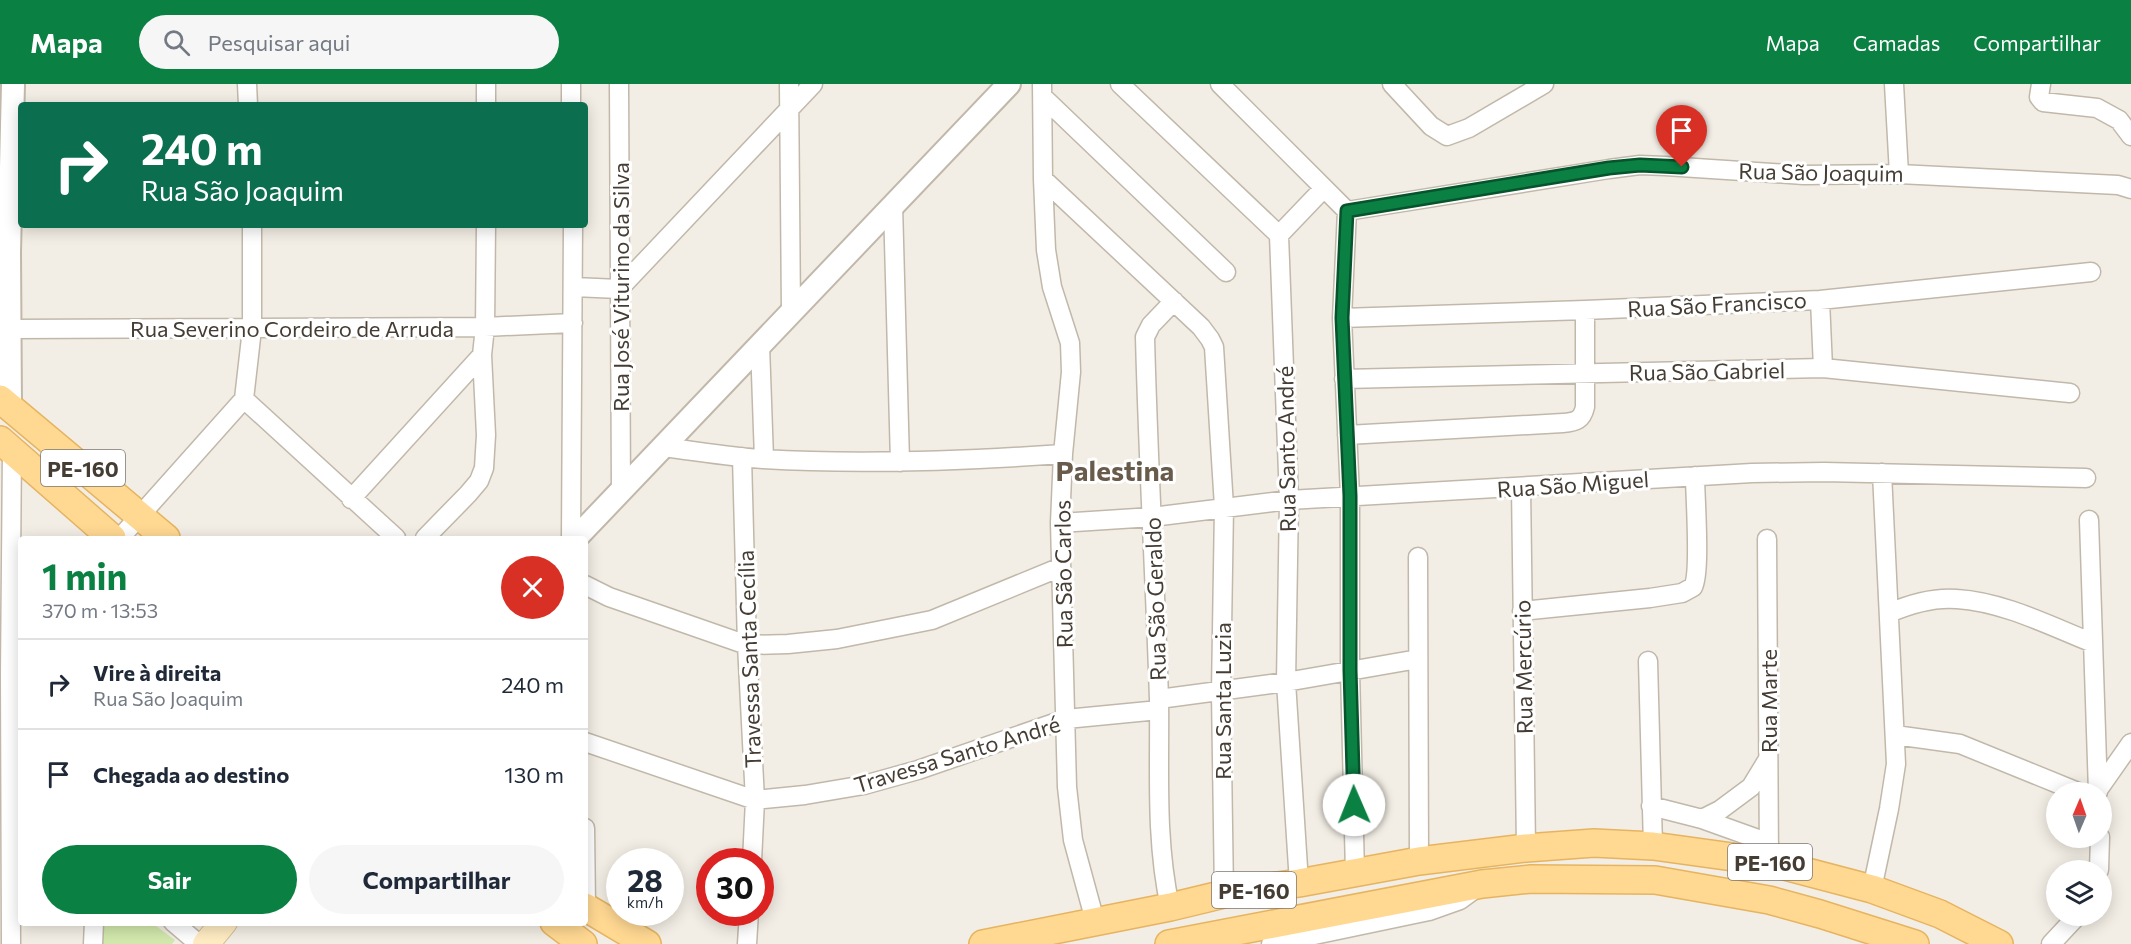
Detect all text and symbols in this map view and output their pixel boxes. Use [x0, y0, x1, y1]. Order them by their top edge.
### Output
search box [139, 15, 559, 69]
text: Mapa [30, 25, 103, 59]
icon: search [160, 26, 193, 59]
text: Pesquisar aqui [208, 29, 350, 56]
text: Mapa [1766, 30, 1820, 55]
text: Camadas [1853, 30, 1940, 55]
text: Compartilhar [1973, 30, 2101, 55]
pin [1656, 105, 1707, 167]
icon: arrive [1665, 114, 1698, 147]
text: 240 m [141, 122, 263, 174]
icon: right [42, 126, 120, 204]
street label: Rua São Joaquim [1738, 157, 1904, 187]
street label: Rua José Viturino da Silva [607, 162, 634, 412]
text: Rua São Joaquim [141, 174, 344, 207]
street label: Rua São Francisco [1626, 286, 1808, 322]
street label: Rua Severino Cordeiro de Arruda [130, 315, 454, 342]
street label: Rua São Gabriel [1628, 356, 1786, 386]
street label: Rua Santo André [1271, 366, 1301, 532]
road number: PE-160 [41, 450, 125, 486]
district label: Palestina [1056, 453, 1174, 487]
street label: Rua São Miguel [1496, 465, 1650, 503]
street label: Rua São Carlos [1048, 500, 1078, 648]
street label: Rua São Geraldo [1139, 517, 1171, 681]
street label: Travessa Santa Cecília [732, 550, 766, 768]
text: 1 min [42, 553, 127, 597]
button: close [501, 556, 564, 619]
text: 370 m · 13:53 [42, 598, 158, 622]
street label: Rua Mercúrio [1508, 600, 1538, 734]
street label: Rua Santa Luzia [1209, 622, 1236, 780]
street label: Rua Marte [1755, 649, 1782, 753]
text: Vire à direita [93, 659, 221, 686]
icon: right [42, 668, 75, 701]
text: 240 m [501, 671, 564, 698]
text: Rua São Joaquim [93, 686, 243, 710]
street label: Travessa Santo André [851, 710, 1063, 798]
icon: arrive [42, 758, 75, 791]
text: Chegada ao destino [93, 761, 289, 788]
text: 130 m [504, 761, 564, 788]
position arrow [1322, 773, 1386, 837]
north arrow [2046, 782, 2112, 848]
map controls [2046, 782, 2112, 926]
road number: PE-160 [1728, 844, 1812, 880]
button: Sair [42, 845, 297, 914]
button: Compartilhar [309, 845, 564, 914]
speed limit sign: 30 [696, 848, 774, 926]
button: layers [2046, 860, 2112, 926]
text: 28 [627, 861, 663, 898]
road number: PE-160 [1212, 872, 1296, 908]
text: km/h [627, 893, 663, 911]

